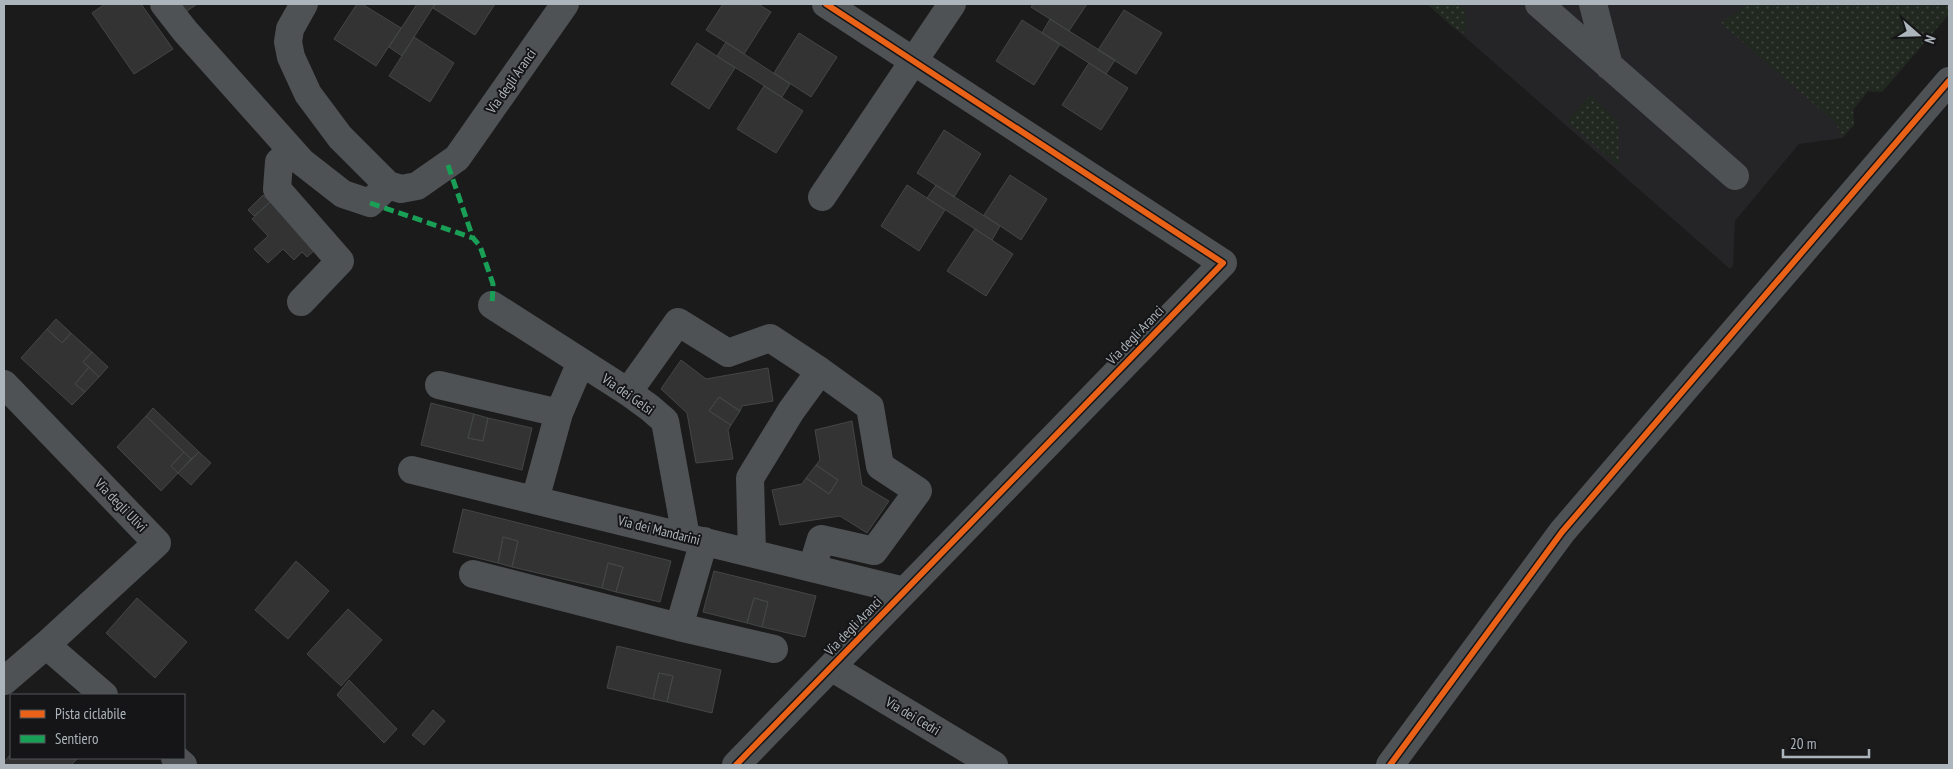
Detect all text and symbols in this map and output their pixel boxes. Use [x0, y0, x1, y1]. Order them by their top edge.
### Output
north arrow [1893, 10, 1943, 60]
text: N [1920, 33, 1940, 46]
street label: Via degli Aranci [482, 45, 540, 118]
street label: Via degli Aranci [1102, 302, 1168, 369]
street label: Via dei Gelsi [598, 369, 658, 418]
street label: Via degli Ulivi [90, 474, 151, 535]
street label: Via dei Mandarini [615, 511, 702, 549]
street label: Via degli Aranci [820, 593, 886, 660]
street label: Via dei Cedri [881, 692, 944, 739]
legend [10, 694, 185, 759]
text: Pista ciclabile [55, 704, 126, 723]
scale bar [1783, 726, 1869, 758]
text: Sentiero [55, 729, 98, 748]
text: 20 m [1790, 734, 1816, 753]

